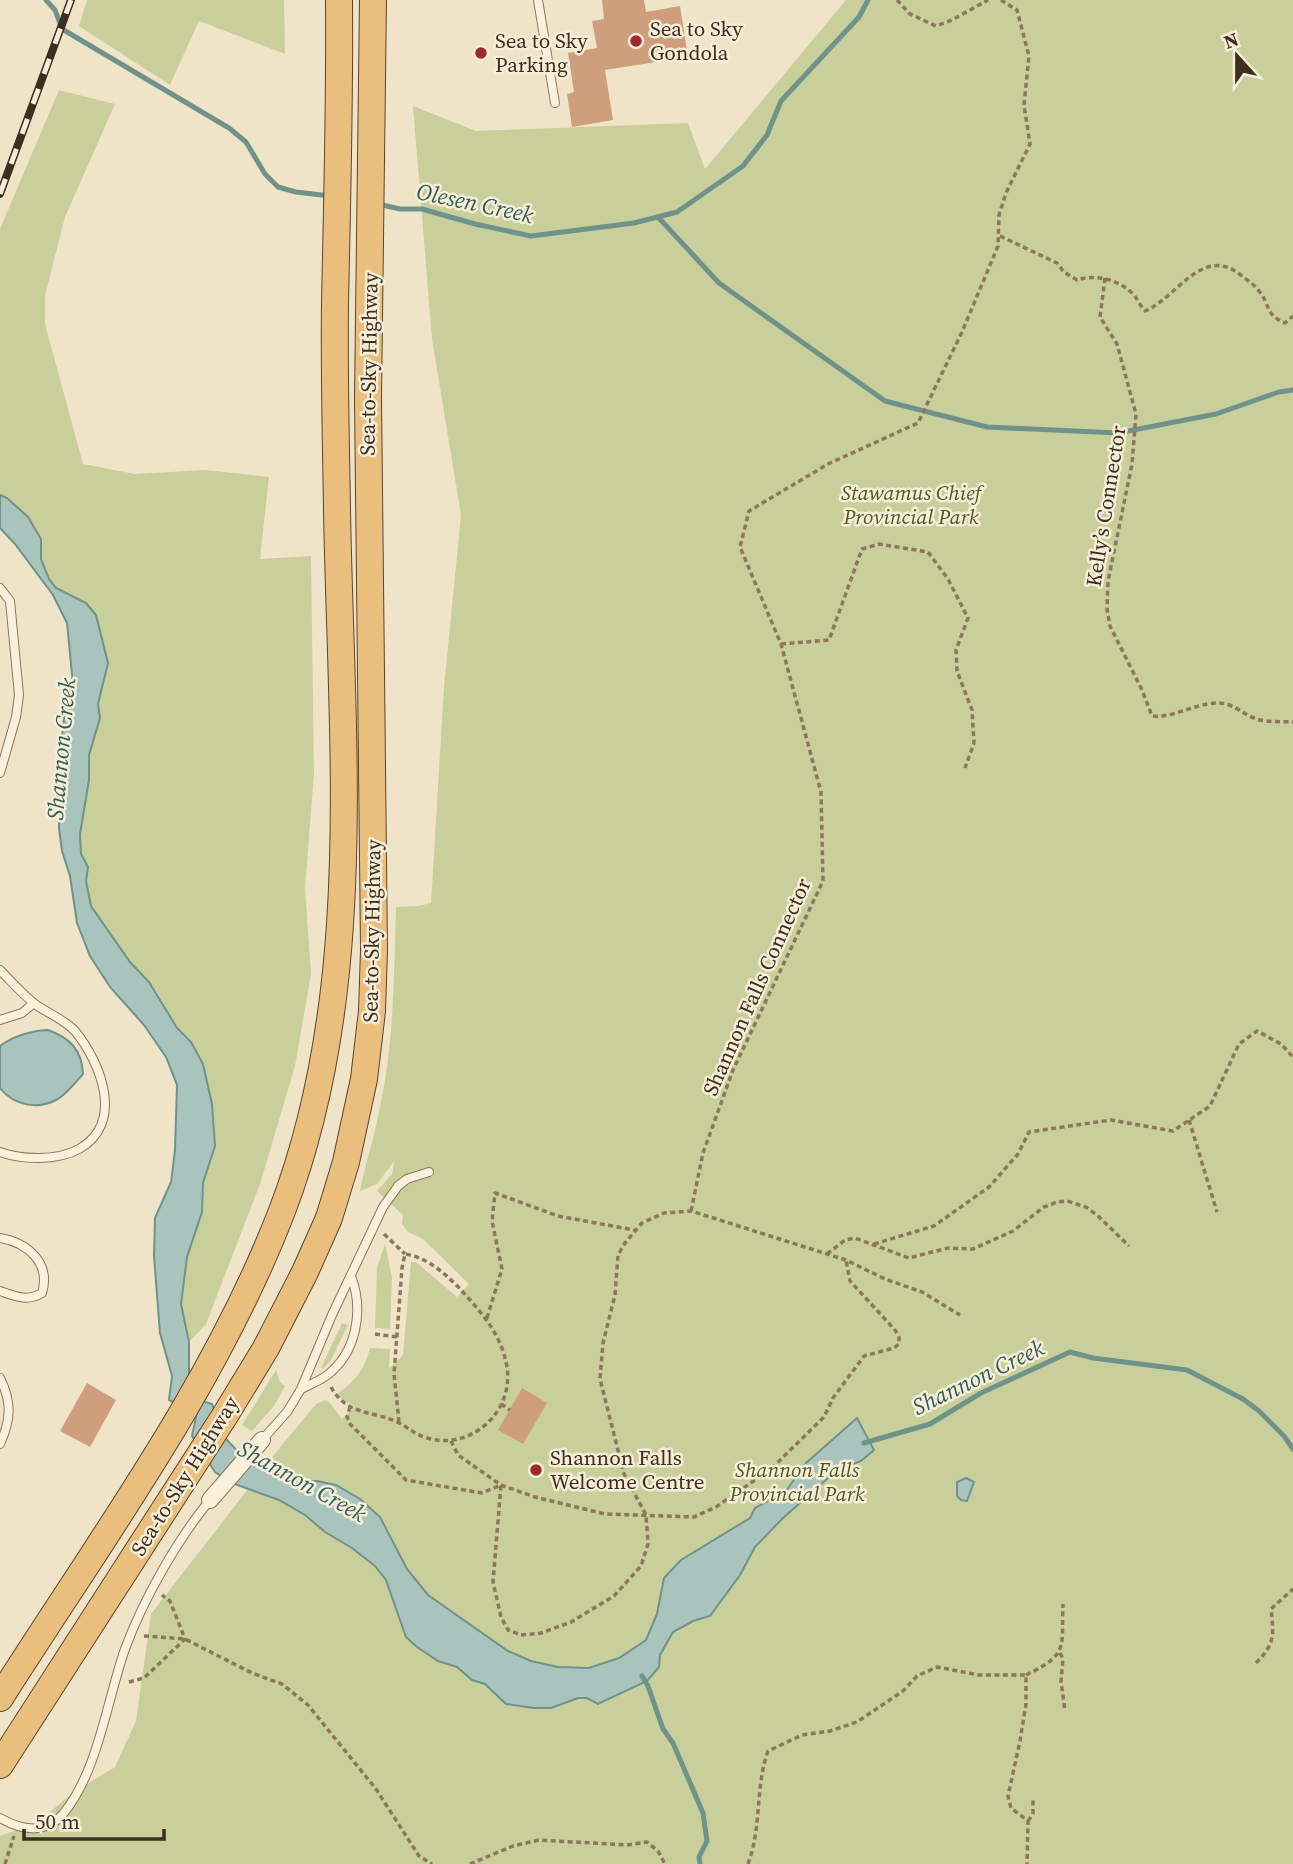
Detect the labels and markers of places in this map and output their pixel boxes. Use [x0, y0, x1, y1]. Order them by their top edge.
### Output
place label: Sea to Sky Gondola [650, 14, 743, 67]
place label: Sea to Sky Parking [495, 26, 588, 79]
marker: Sea to Sky Gondola [628, 33, 644, 49]
marker: Sea to Sky Parking [473, 45, 489, 61]
place label: Shannon Falls Welcome Centre [550, 1443, 705, 1496]
marker: Shannon Falls Welcome Centre [528, 1462, 544, 1478]

